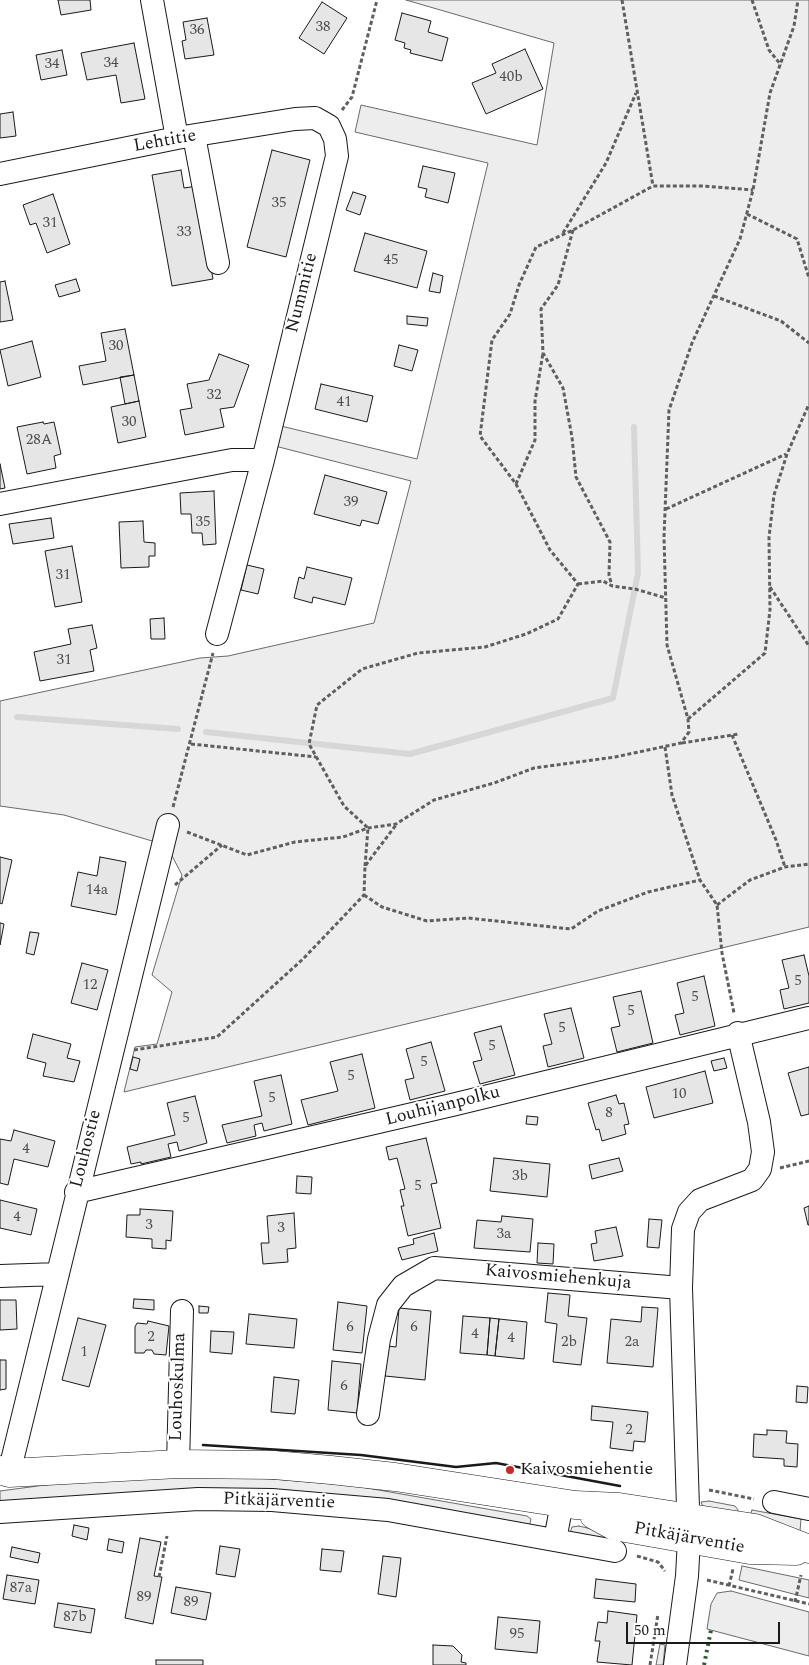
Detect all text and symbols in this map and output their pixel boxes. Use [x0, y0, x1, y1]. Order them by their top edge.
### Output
house number: 38 [316, 19, 330, 37]
house number: 36 [190, 22, 204, 40]
house number: 34 [104, 55, 118, 73]
house number: 34 [45, 56, 59, 74]
house number: 40b [499, 69, 523, 87]
street label: Lehtitie [132, 126, 198, 158]
house number: 35 [272, 195, 286, 213]
house number: 31 [43, 215, 57, 233]
house number: 33 [177, 224, 191, 242]
street label: Nummitie [283, 251, 323, 335]
house number: 45 [384, 252, 398, 270]
house number: 30 [109, 338, 123, 356]
house number: 32 [207, 387, 221, 405]
house number: 41 [337, 394, 351, 412]
house number: 30 [122, 414, 136, 432]
house number: 28A [26, 432, 52, 450]
house number: 39 [344, 494, 358, 512]
house number: 35 [196, 514, 210, 532]
house number: 31 [56, 567, 70, 585]
house number: 31 [57, 652, 71, 670]
house number: 14a [86, 882, 108, 900]
house number: 5 [794, 973, 802, 991]
house number: 12 [83, 977, 97, 995]
house number: 5 [691, 989, 699, 1007]
house number: 5 [627, 1003, 635, 1021]
house number: 5 [558, 1020, 566, 1038]
house number: 5 [488, 1038, 496, 1056]
house number: 5 [420, 1054, 428, 1072]
house number: 5 [347, 1068, 355, 1086]
street label: Louhijanpolku [383, 1082, 503, 1132]
house number: 10 [672, 1086, 686, 1104]
house number: 5 [268, 1090, 276, 1108]
house number: 8 [605, 1105, 613, 1123]
street label: Louhostie [67, 1108, 107, 1190]
house number: 5 [182, 1110, 190, 1128]
house number: 4 [22, 1141, 30, 1159]
house number: 3b [512, 1168, 528, 1186]
house number: 5 [414, 1178, 422, 1196]
house number: 4 [13, 1209, 21, 1227]
house number: 3 [145, 1217, 153, 1235]
house number: 3 [277, 1220, 285, 1238]
house number: 3a [497, 1226, 511, 1244]
street label: Kaivosmiehenkuja [484, 1261, 632, 1295]
house number: 6 [346, 1319, 354, 1337]
house number: 6 [410, 1319, 418, 1337]
house number: 4 [471, 1326, 479, 1344]
house number: 2 [147, 1329, 155, 1347]
house number: 4 [507, 1330, 515, 1348]
street label: Louhoskulma [166, 1332, 192, 1442]
house number: 2b [561, 1334, 577, 1352]
house number: 2a [625, 1334, 639, 1352]
house number: 1 [80, 1344, 88, 1362]
house number: 6 [340, 1378, 348, 1396]
house number: 2 [625, 1422, 633, 1440]
place label: Kaivosmiehentie [520, 1459, 653, 1481]
marker: Kaivosmiehentie [504, 1464, 516, 1476]
street label: Pitkäjärventie [223, 1489, 335, 1515]
street label: Pitkäjärventie [632, 1519, 746, 1559]
house number: 87a [10, 1580, 32, 1598]
house number: 89 [137, 1589, 151, 1607]
house number: 89 [184, 1594, 198, 1612]
house number: 87b [63, 1609, 87, 1627]
scale bar [629, 1612, 783, 1644]
text: 50 m [634, 1619, 666, 1642]
house number: 95 [510, 1626, 524, 1644]

